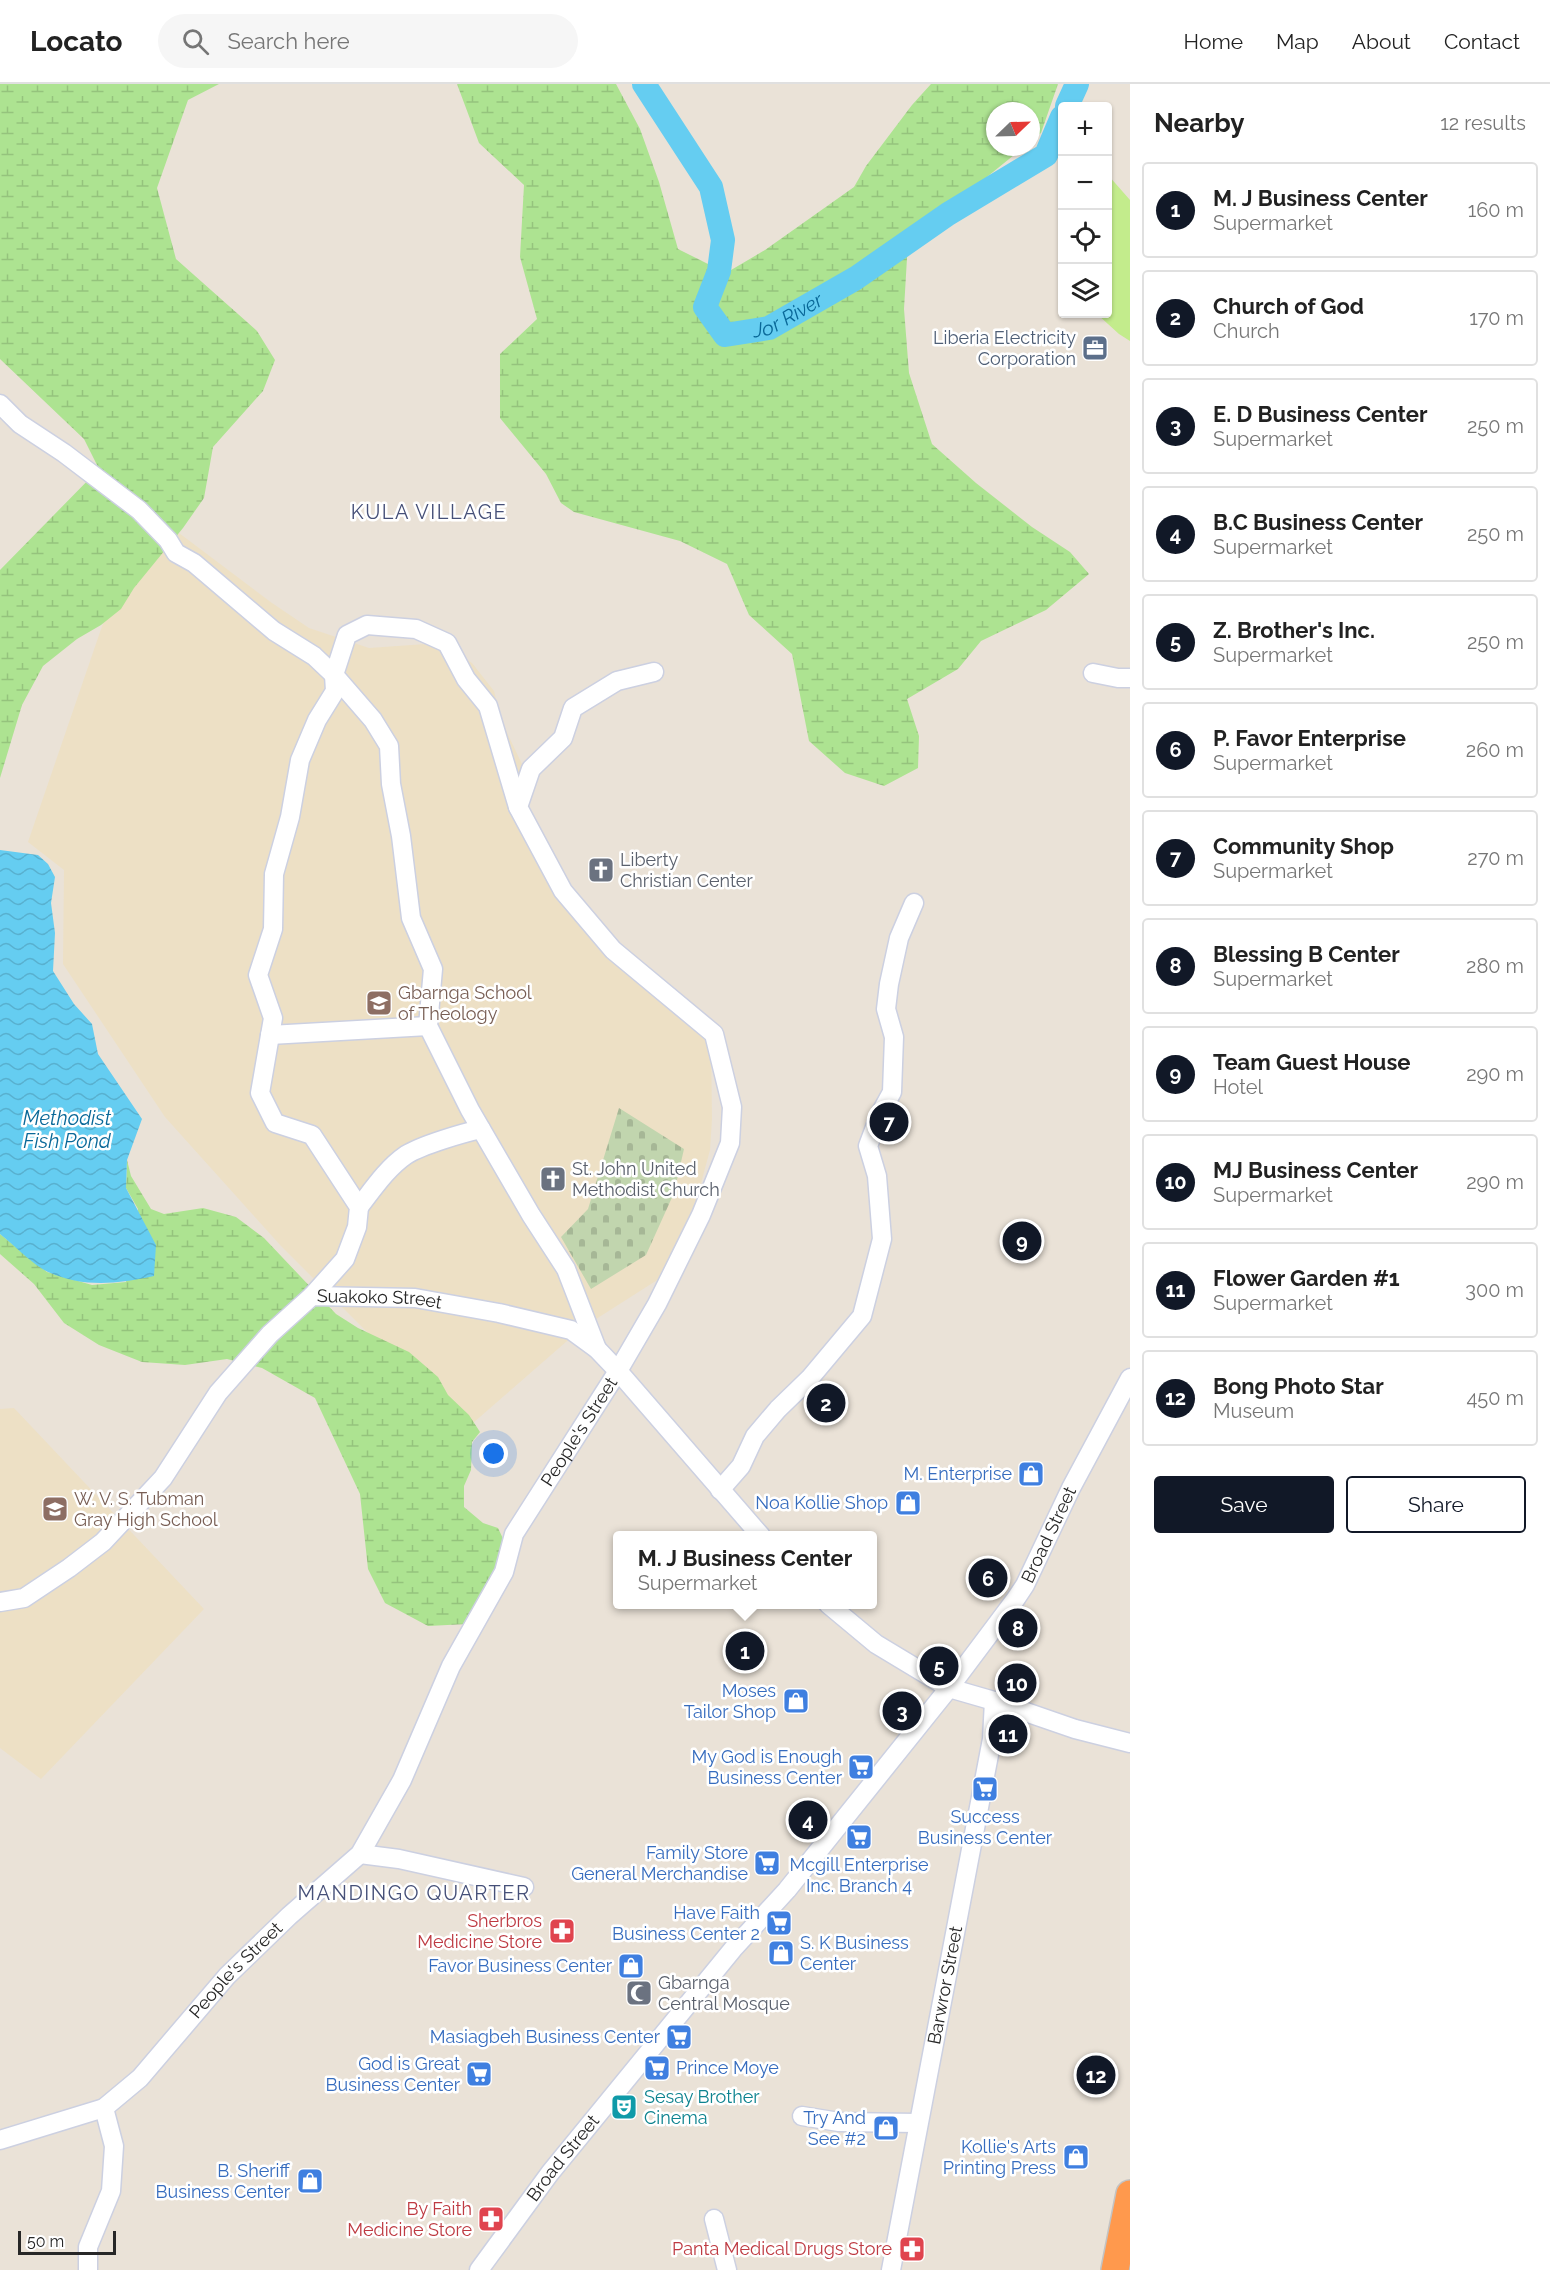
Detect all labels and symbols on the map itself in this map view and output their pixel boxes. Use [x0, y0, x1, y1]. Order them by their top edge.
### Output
north arrow [986, 102, 1040, 156]
water label: Jor River [750, 287, 828, 343]
place label: Liberia Electricity Corporation [933, 327, 1076, 369]
office icon: Liberia Electricity Corporation [1080, 333, 1110, 363]
district label: KULA VILLAGE [351, 500, 507, 524]
place label: Liberty Christian Center [620, 849, 753, 891]
church icon: Liberty Christian Center [586, 855, 616, 885]
place label: Gbarnga School of Theology [398, 982, 532, 1024]
school or university icon: Gbarnga School of Theology [364, 988, 394, 1018]
pin: 7 [870, 1100, 908, 1144]
water label: Methodist Fish Pond [23, 1106, 112, 1153]
place label: St. John United Methodist Church [572, 1158, 720, 1200]
church icon: St. John United Methodist Church [538, 1164, 568, 1194]
pin: 9 [1002, 1218, 1042, 1264]
street label: Suakoko Street [317, 1285, 444, 1313]
street label: People's Street [536, 1373, 621, 1490]
pin: 2 [806, 1380, 846, 1426]
your location [479, 1439, 508, 1468]
shop icon: M. Enterprise [1016, 1459, 1046, 1489]
place label: M. Enterprise [904, 1463, 1012, 1484]
street label: Broad Street [1017, 1483, 1080, 1586]
place label: W. V. S. Tubman Gray High School [74, 1488, 218, 1530]
shop icon: Noa Kollie Shop [893, 1488, 923, 1518]
place label: Noa Kollie Shop [755, 1492, 888, 1513]
school or university icon: W. V. S. Tubman Gray High School [40, 1494, 70, 1524]
pin: 6 [968, 1556, 1008, 1600]
pin: 8 [998, 1606, 1038, 1650]
pin: 1 [726, 1628, 764, 1674]
pin: 5 [920, 1644, 958, 1688]
pin: 10 [998, 1660, 1036, 1706]
place label: Moses Tailor Shop [684, 1680, 776, 1722]
shop icon: Moses Tailor Shop [781, 1686, 811, 1716]
pin: 3 [882, 1688, 922, 1734]
pin: 11 [988, 1712, 1028, 1756]
place label: My God is Enough Business Center [691, 1746, 843, 1788]
supermarket icon: My God is Enough Business Center [846, 1752, 876, 1782]
supermarket icon: Success Business Center [970, 1774, 1000, 1804]
pin: 4 [788, 1798, 828, 1842]
place label: Success Business Center [918, 1806, 1053, 1848]
supermarket icon: Mcgill Enterprise Inc. Branch 4 [844, 1822, 874, 1852]
place label: Family Store General Merchandise [571, 1842, 748, 1884]
supermarket icon: Family Store General Merchandise [752, 1848, 782, 1878]
place label: Mcgill Enterprise Inc. Branch 4 [790, 1854, 929, 1896]
district label: MANDINGO QUARTER [297, 1881, 531, 1905]
place label: Have Faith Business Center 2 [612, 1902, 760, 1944]
supermarket icon: Have Faith Business Center 2 [764, 1908, 794, 1938]
place label: Sherbros Medicine Store [417, 1910, 542, 1952]
pharmacy icon: Sherbros Medicine Store [547, 1916, 577, 1946]
street label: People's Street [185, 1917, 286, 2022]
street label: Barwror Street [923, 1924, 966, 2046]
place label: S. K Business Center [800, 1932, 909, 1974]
shop icon: S. K Business Center [766, 1938, 796, 1968]
shop icon: Favor Business Center [616, 1951, 646, 1981]
place label: Favor Business Center [428, 1955, 613, 1976]
place label: Gbarnga Central Mosque [658, 1972, 790, 2014]
mosque icon: Gbarnga Central Mosque [624, 1978, 654, 2008]
supermarket icon: Masiagbeh Business Center [664, 2022, 694, 2052]
place label: Masiagbeh Business Center [430, 2026, 661, 2047]
pin: 12 [1076, 2052, 1116, 2098]
place label: God is Great Business Center [326, 2053, 461, 2095]
supermarket icon: Prince Moye [642, 2053, 672, 2083]
place label: Prince Moye [676, 2057, 779, 2078]
supermarket icon: God is Great Business Center [464, 2059, 494, 2089]
place label: Sesay Brother Cinema [644, 2086, 760, 2128]
theatre icon: Sesay Brother Cinema [609, 2092, 639, 2122]
place label: Try And See #2 [803, 2107, 866, 2149]
street label: Broad Street [522, 2110, 603, 2205]
shop icon: Try And See #2 [871, 2113, 901, 2143]
place label: Kollie's Arts Printing Press [943, 2136, 1056, 2178]
shop icon: Kollie's Arts Printing Press [1061, 2142, 1091, 2172]
place label: B. Sheriff Business Center [156, 2160, 291, 2202]
shop icon: B. Sheriff Business Center [295, 2166, 325, 2196]
place label: By Faith Medicine Store [347, 2198, 472, 2240]
pharmacy icon: By Faith Medicine Store [476, 2204, 506, 2234]
scale bar [18, 2228, 116, 2256]
pharmacy icon: Panta Medical Drugs Store [897, 2234, 927, 2264]
place label: Panta Medical Drugs Store [672, 2238, 892, 2259]

